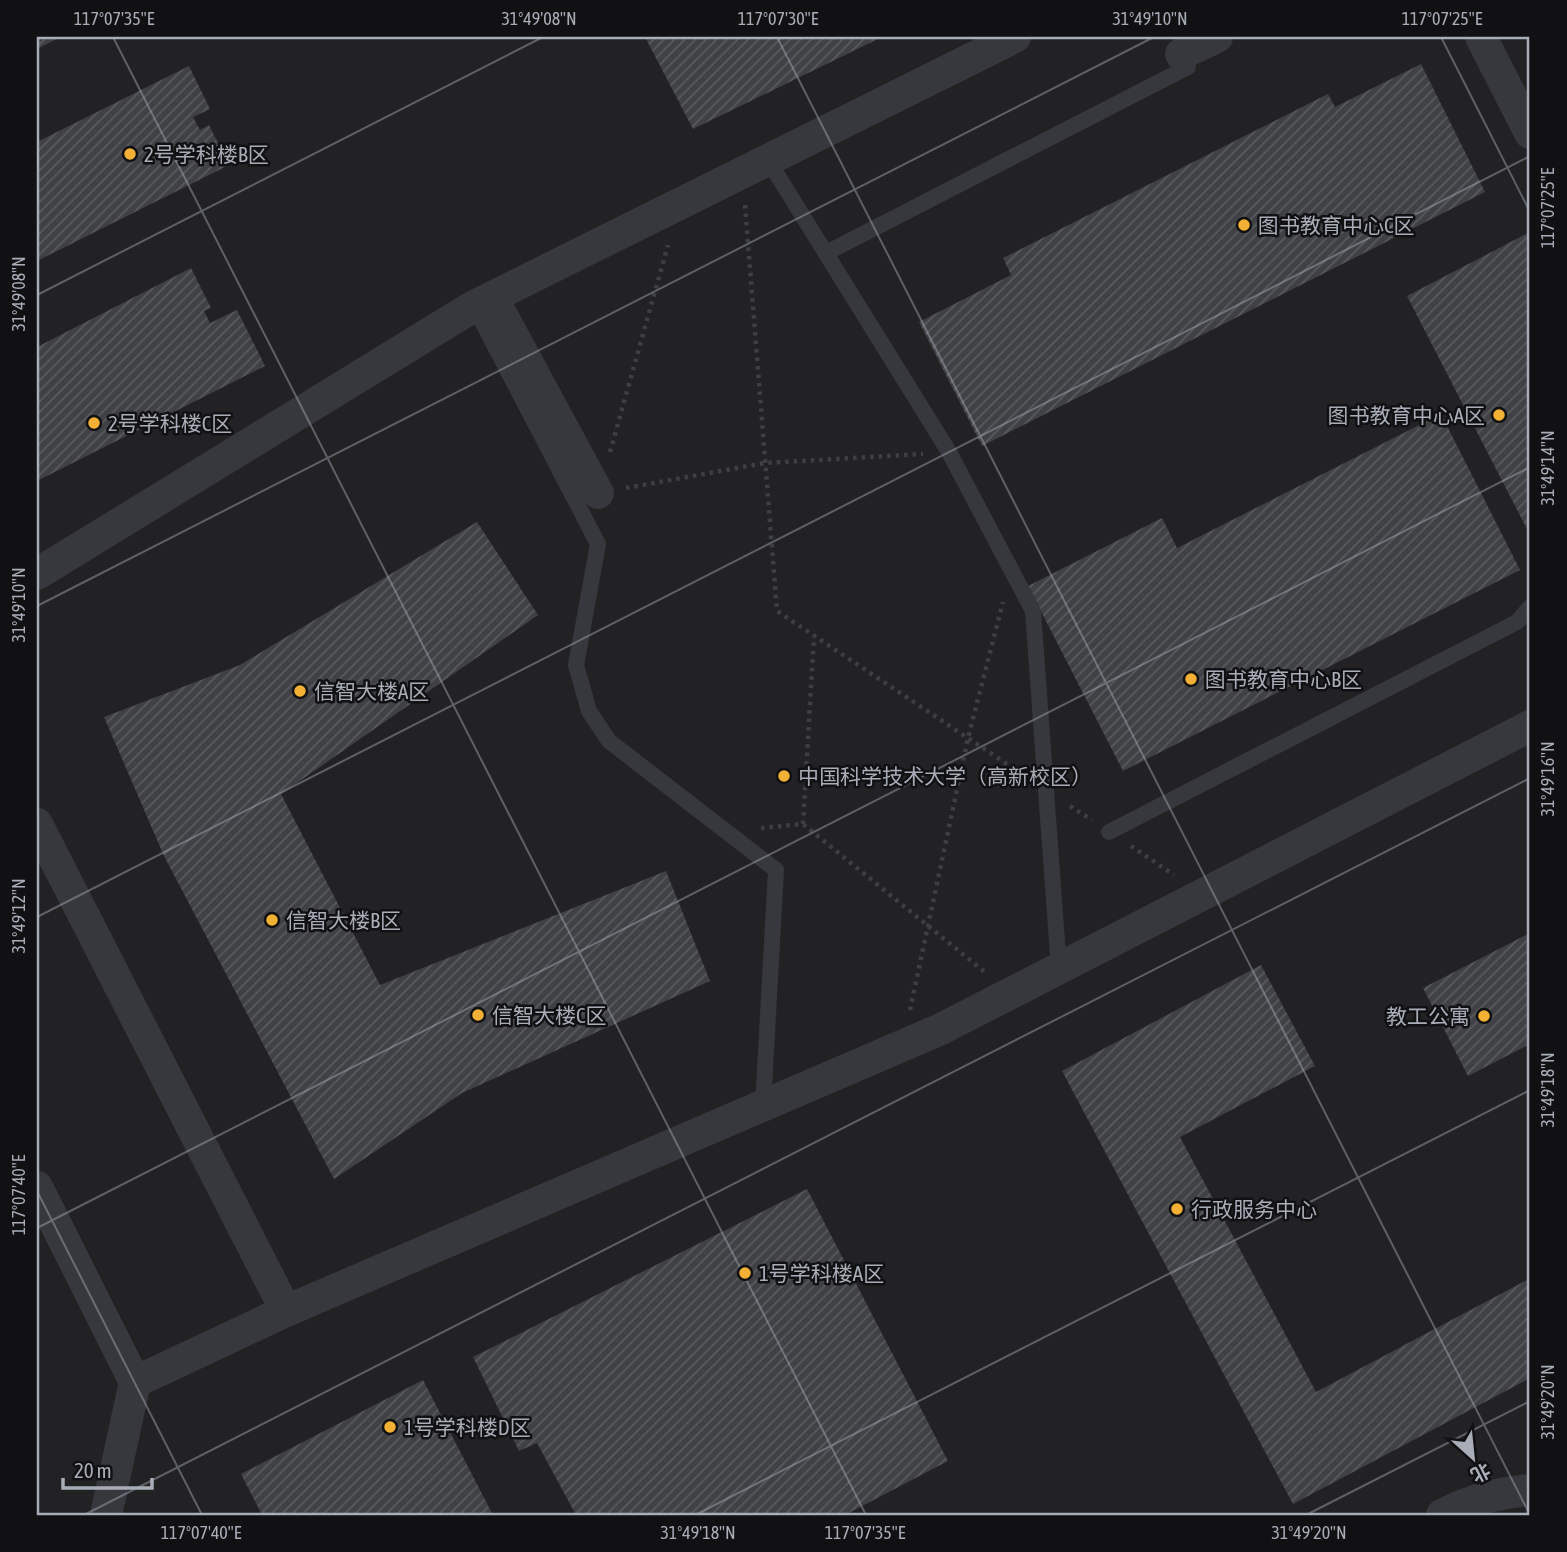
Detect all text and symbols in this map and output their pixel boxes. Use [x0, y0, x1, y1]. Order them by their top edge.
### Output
text: 117°07'35"E [74, 8, 155, 29]
text: 31°49'08"N [501, 8, 577, 29]
text: 117°07'30"E [738, 8, 819, 29]
text: 31°49'10"N [1112, 8, 1188, 29]
text: 117°07'25"E [1402, 8, 1483, 29]
place label: 2号学科楼B区 [144, 142, 269, 166]
marker: 2号学科楼B区 [122, 146, 138, 162]
text: 117°07'25"E [1537, 167, 1558, 248]
place label: 图书教育中心C区 [1258, 213, 1414, 237]
marker: 图书教育中心C区 [1236, 217, 1252, 233]
text: 31°49'08"N [8, 256, 29, 332]
place label: 图书教育中心A区 [1328, 403, 1485, 427]
marker: 图书教育中心A区 [1491, 407, 1507, 423]
place label: 2号学科楼C区 [108, 411, 232, 435]
marker: 2号学科楼C区 [86, 415, 102, 431]
text: 31°49'14"N [1537, 430, 1558, 506]
text: 31°49'10"N [8, 567, 29, 643]
place label: 图书教育中心B区 [1205, 667, 1362, 691]
marker: 图书教育中心B区 [1183, 671, 1199, 687]
place label: 信智大楼A区 [314, 679, 429, 703]
marker: 信智大楼A区 [292, 683, 308, 699]
text: 31°49'16"N [1537, 741, 1558, 817]
place label: 中国科学技术大学（高新校区） [798, 764, 1092, 788]
marker: 中国科学技术大学（高新校区） [776, 768, 792, 784]
text: 31°49'12"N [8, 878, 29, 954]
place label: 信智大楼B区 [286, 908, 401, 932]
marker: 信智大楼B区 [264, 912, 280, 928]
place label: 信智大楼C区 [492, 1003, 606, 1027]
place label: 教工公寓 [1386, 1004, 1470, 1028]
marker: 信智大楼C区 [470, 1007, 486, 1023]
marker: 教工公寓 [1476, 1008, 1492, 1024]
text: 31°49'18"N [1537, 1052, 1558, 1128]
text: 117°07'40"E [8, 1154, 29, 1235]
place label: 行政服务中心 [1191, 1197, 1317, 1221]
marker: 行政服务中心 [1169, 1201, 1185, 1217]
place label: 1号学科楼A区 [759, 1261, 884, 1285]
marker: 1号学科楼A区 [737, 1265, 753, 1281]
text: 31°49'20"N [1537, 1364, 1558, 1440]
place label: 1号学科楼D区 [404, 1415, 531, 1439]
marker: 1号学科楼D区 [382, 1419, 398, 1435]
north arrow [1438, 1422, 1508, 1492]
scale bar [63, 1447, 152, 1491]
text: 20 m [74, 1458, 112, 1482]
text: 北 [1467, 1459, 1494, 1487]
text: 117°07'40"E [161, 1522, 242, 1543]
text: 31°49'18"N [660, 1522, 736, 1543]
text: 117°07'35"E [825, 1522, 906, 1543]
text: 31°49'20"N [1271, 1522, 1347, 1543]

